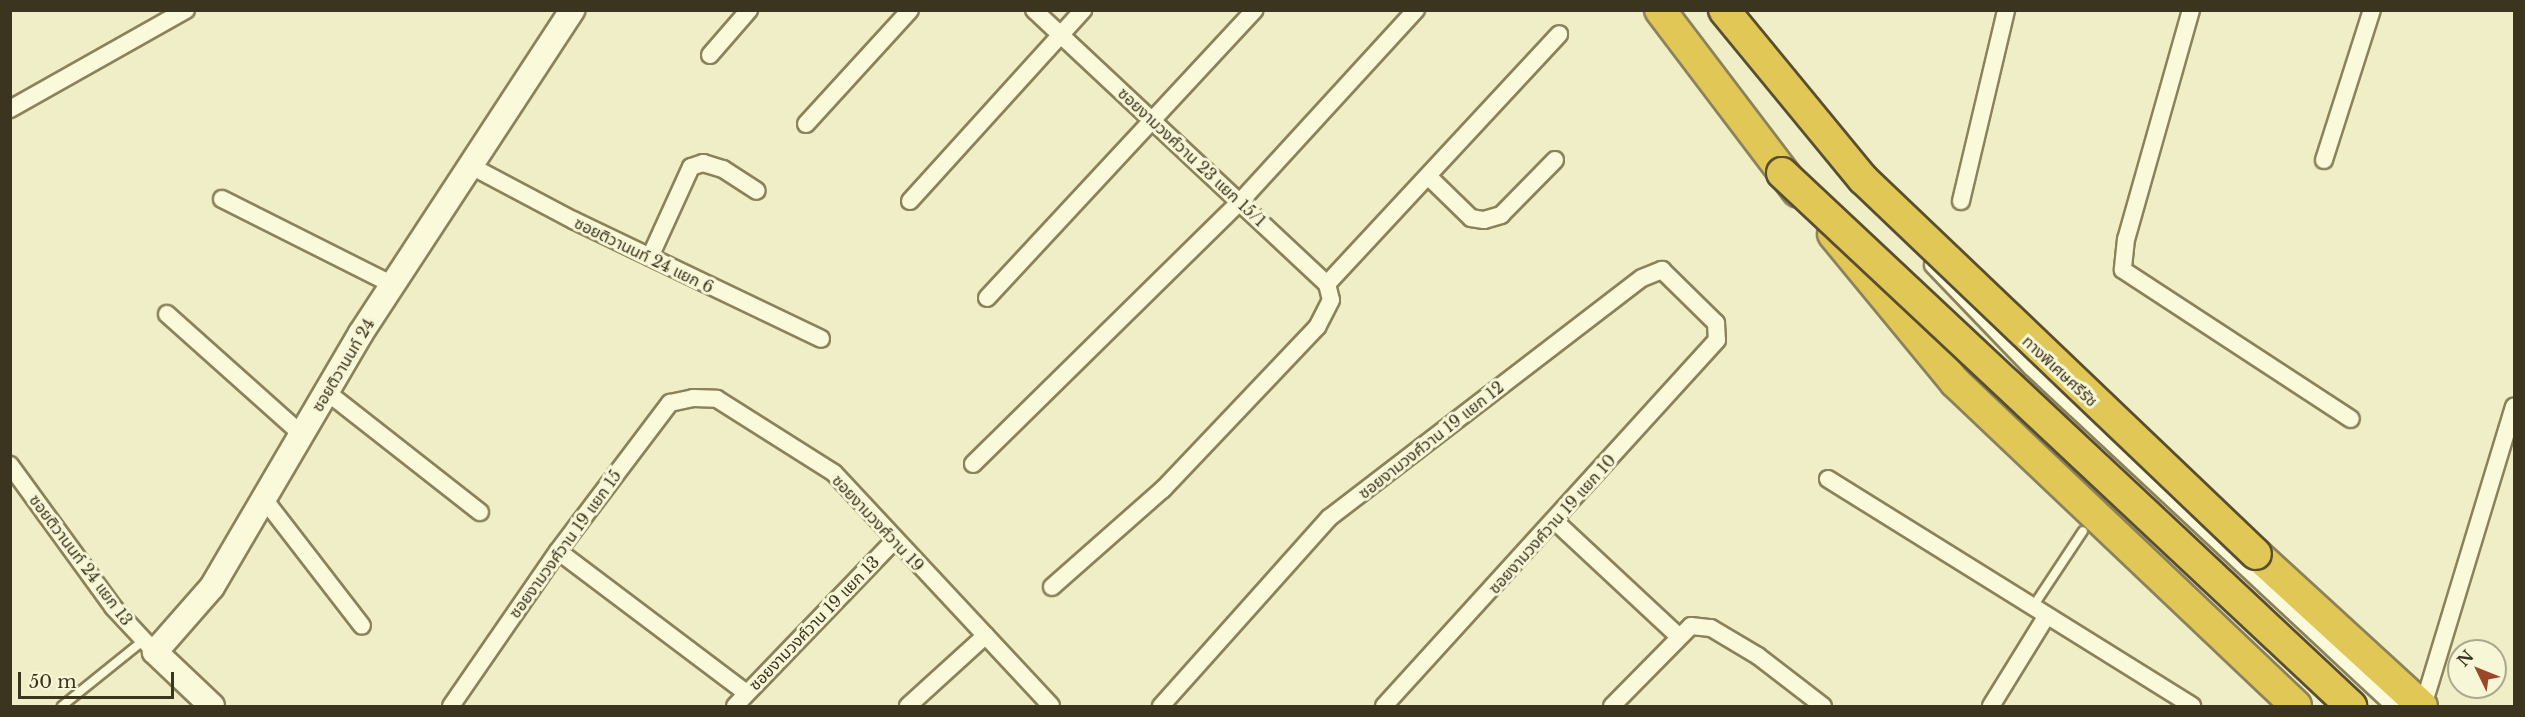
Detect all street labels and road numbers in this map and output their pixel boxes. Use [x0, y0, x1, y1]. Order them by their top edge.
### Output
street label: ซอยงามวงศ์วาน 23 แยก 15/1 [1114, 83, 1270, 231]
street label: ซอยติวานนท์ 24 แยก 6 [571, 213, 717, 297]
street label: ซอยติวานนท์ 24 [308, 315, 378, 415]
street label: ทางพิเศษศรีรัช [2019, 331, 2101, 411]
street label: ซอยงามวงศ์วาน 19 แยก 12 [1355, 377, 1507, 503]
street label: ซอยงามวงศ์วาน 19 แยก 10 [1484, 450, 1620, 598]
street label: ซอยงามวงศ์วาน 19 แยก 15 [505, 466, 625, 622]
street label: ซอยงามวงศ์วาน 19 [828, 471, 928, 575]
street label: ซอยติวานนท์ 24 แยก 13 [25, 491, 137, 629]
street label: ซอยงามวงศ์วาน 19 แยก 13 [745, 552, 883, 694]

